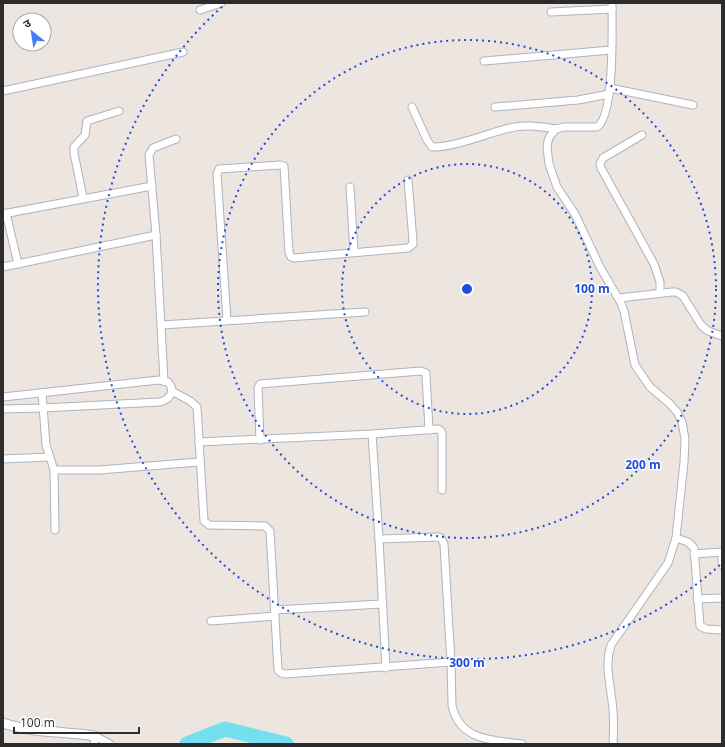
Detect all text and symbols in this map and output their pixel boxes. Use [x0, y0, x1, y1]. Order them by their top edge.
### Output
north arrow [12, 12, 52, 52]
text: उ [20, 15, 34, 31]
text: 100 m [574, 280, 610, 297]
centre of rings [460, 282, 474, 296]
text: 200 m [625, 456, 661, 473]
text: 300 m [449, 654, 485, 671]
scale bar [14, 709, 139, 735]
text: 100 m [20, 714, 55, 731]

